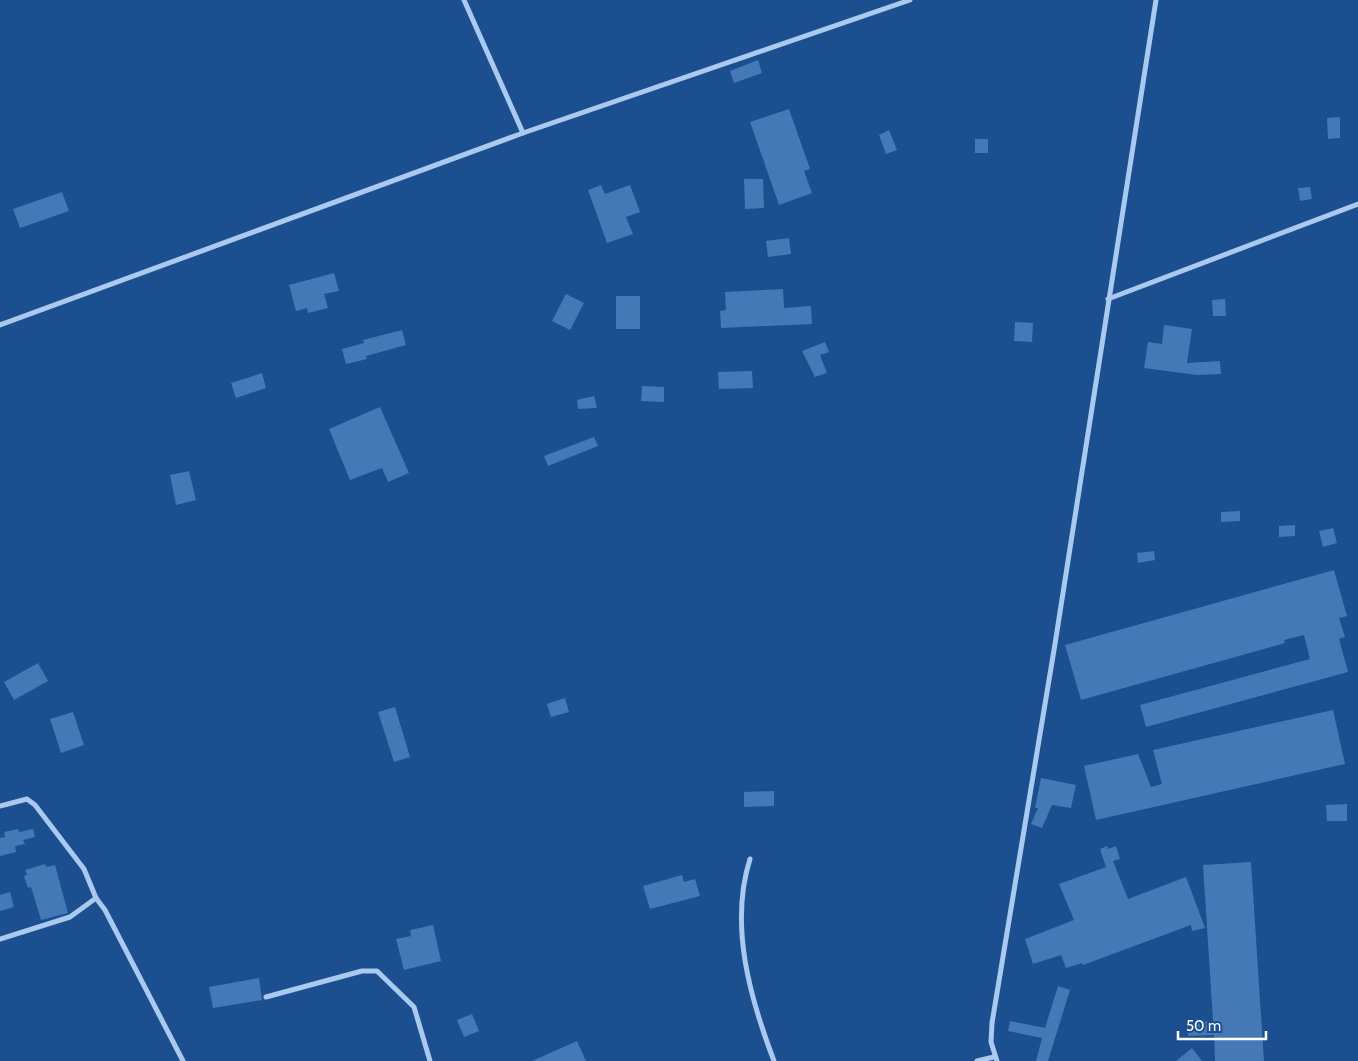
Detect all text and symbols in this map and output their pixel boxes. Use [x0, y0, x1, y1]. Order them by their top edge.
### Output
scale bar [1178, 1008, 1266, 1040]
text: 50 m [1186, 1017, 1221, 1035]

